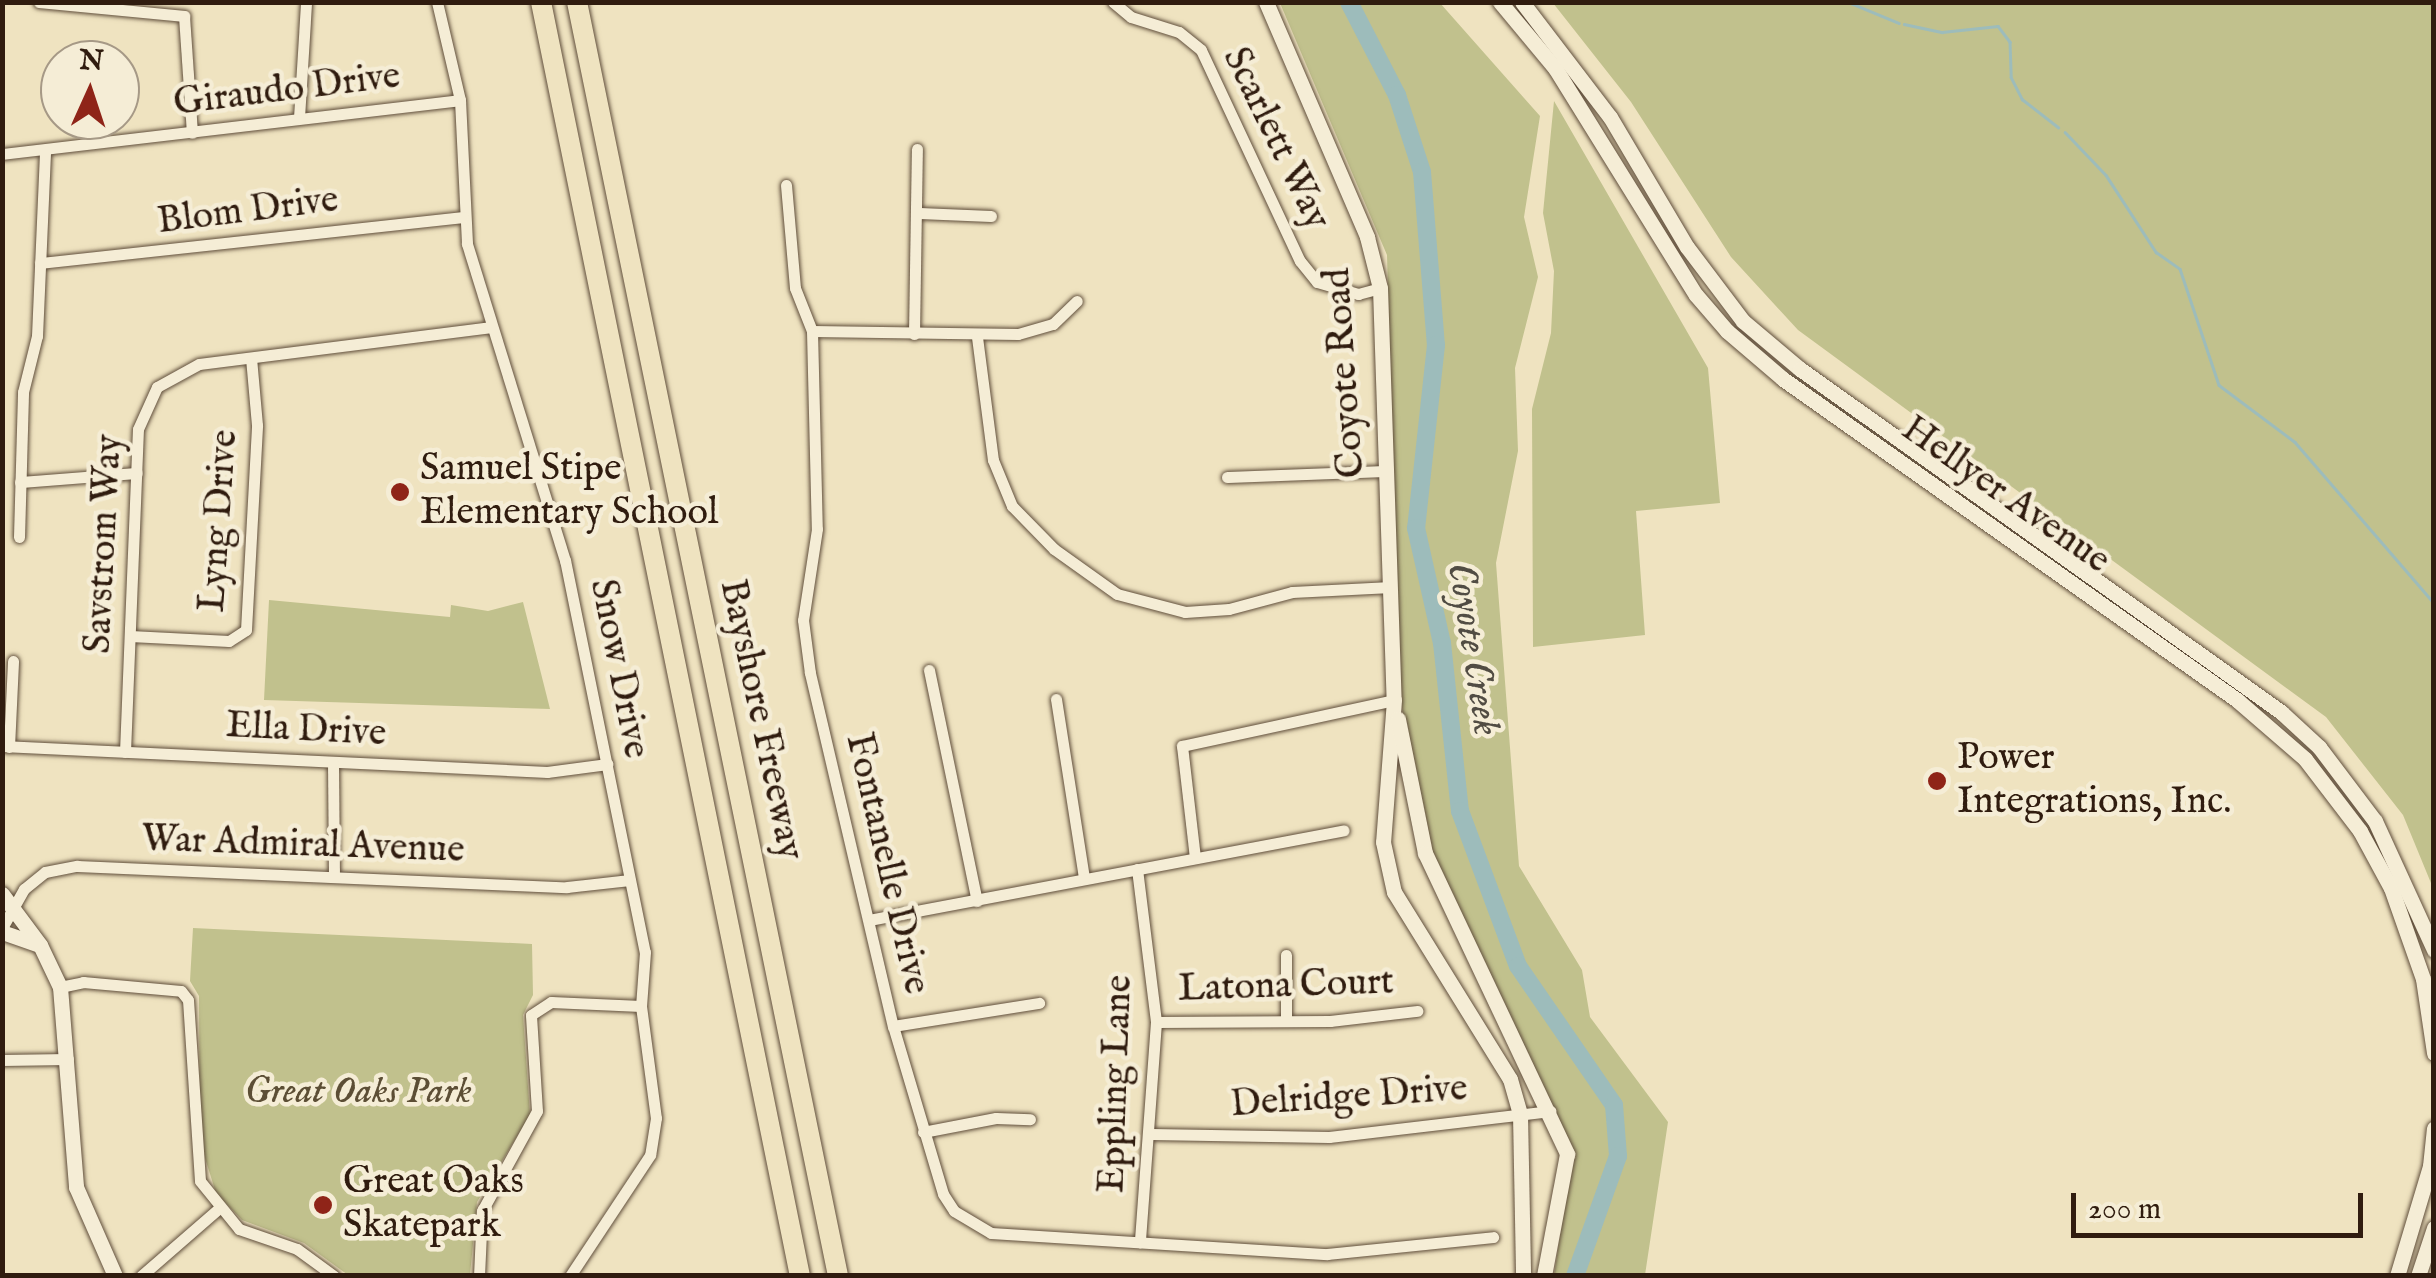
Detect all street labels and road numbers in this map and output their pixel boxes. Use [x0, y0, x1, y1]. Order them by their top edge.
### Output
street label: Scarlett Way [1211, 41, 1339, 237]
street label: Giraudo Drive [171, 54, 403, 128]
street label: Blom Drive [155, 178, 341, 246]
street label: Coyote Road [1316, 266, 1376, 480]
street label: Hellyer Avenue [1892, 407, 2118, 585]
street label: Lyng Drive [191, 428, 249, 614]
street label: Savstrom Way [76, 433, 134, 655]
street label: Snow Drive [578, 576, 658, 762]
street label: Bayshore Freeway [708, 576, 812, 864]
street label: Ella Drive [225, 704, 387, 758]
street label: Fontanelle Drive [834, 729, 938, 999]
street label: War Admiral Avenue [141, 818, 465, 874]
street label: Latona Court [1177, 960, 1395, 1014]
street label: Eppling Lane [1090, 974, 1144, 1194]
street label: Delridge Drive [1229, 1067, 1469, 1129]

